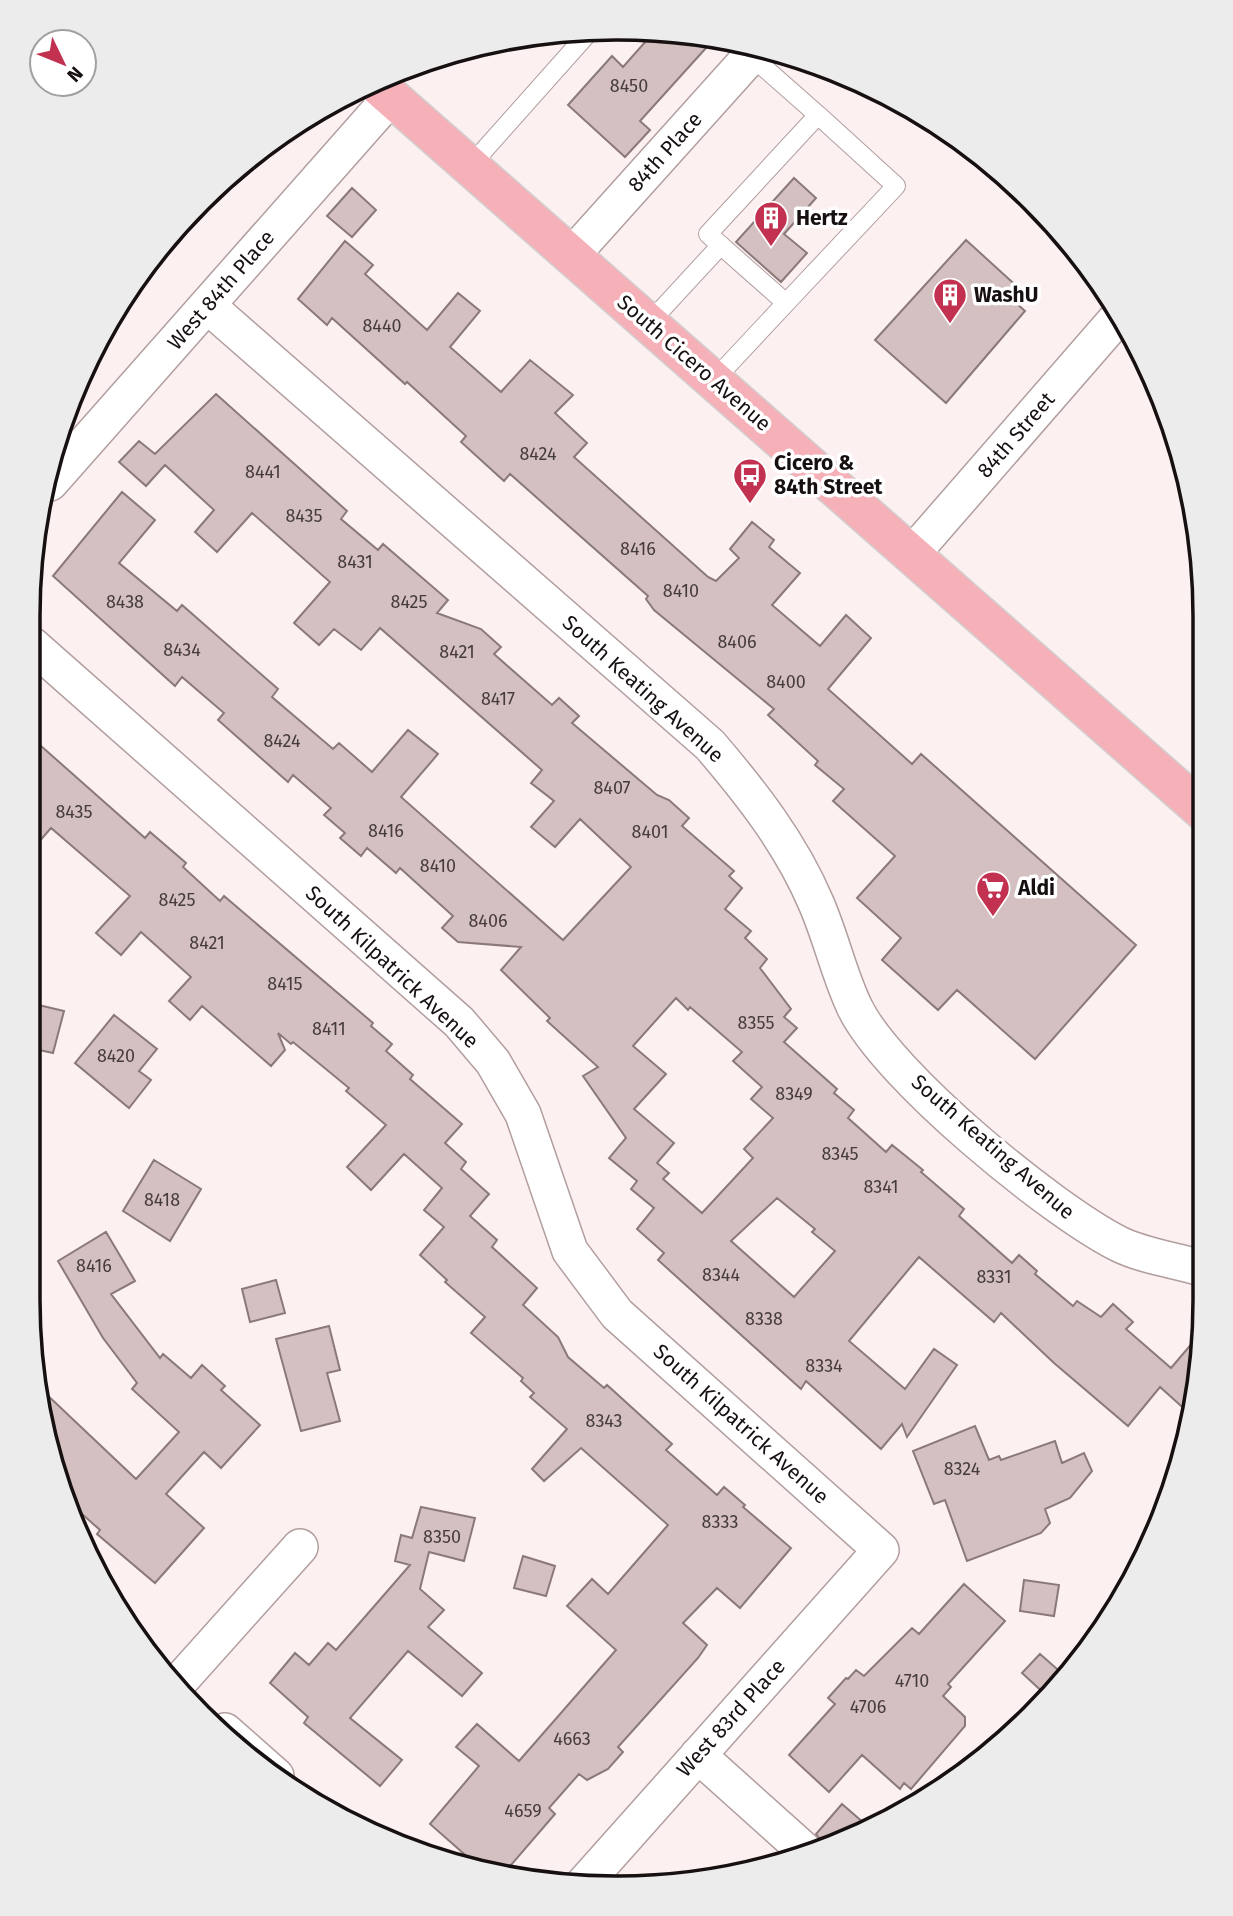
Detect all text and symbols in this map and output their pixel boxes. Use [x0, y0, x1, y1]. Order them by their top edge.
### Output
north arrow [28, 28, 98, 98]
text: N [62, 62, 88, 87]
house number: 8450 [610, 75, 648, 97]
street label: 84th Place [622, 107, 708, 197]
building icon: Hertz [752, 199, 790, 248]
place label: Hertz [796, 205, 848, 231]
street label: West 84th Place [162, 225, 280, 355]
building icon: WashU [931, 276, 969, 325]
place label: WashU [974, 282, 1038, 308]
street label: South Cicero Avenue [612, 289, 776, 437]
house number: 8440 [362, 315, 402, 337]
street label: 84th Street [972, 386, 1061, 483]
house number: 8424 [519, 443, 557, 465]
place label: Cicero & 84th Street [774, 450, 883, 500]
bus stop icon: Cicero & 84th Street [731, 456, 769, 505]
house number: 8441 [245, 461, 281, 483]
house number: 8435 [285, 505, 323, 527]
house number: 8416 [620, 538, 656, 560]
house number: 8431 [337, 551, 373, 573]
house number: 8410 [663, 580, 699, 602]
house number: 8438 [106, 591, 144, 613]
house number: 8425 [390, 591, 428, 613]
street label: South Keating Avenue [557, 610, 729, 768]
house number: 8406 [717, 631, 757, 653]
house number: 8434 [163, 639, 201, 661]
house number: 8421 [439, 641, 475, 663]
house number: 8400 [766, 671, 806, 693]
house number: 8417 [481, 688, 515, 710]
house number: 8424 [263, 730, 301, 752]
house number: 8407 [593, 777, 631, 799]
house number: 8435 [55, 801, 93, 823]
house number: 8416 [368, 820, 404, 842]
house number: 8401 [632, 821, 668, 843]
house number: 8410 [420, 855, 456, 877]
supermarket icon: Aldi [974, 869, 1012, 918]
place label: Aldi [1017, 875, 1055, 901]
street label: South Kilpatrick Avenue [300, 880, 484, 1054]
house number: 8425 [158, 889, 196, 911]
house number: 8406 [468, 910, 508, 932]
house number: 8421 [189, 932, 225, 954]
house number: 8415 [267, 973, 303, 995]
house number: 8355 [738, 1012, 774, 1034]
house number: 8411 [312, 1018, 346, 1040]
house number: 8420 [97, 1045, 135, 1067]
street label: South Keating Avenue [906, 1069, 1080, 1225]
house number: 8349 [775, 1083, 813, 1105]
house number: 8345 [821, 1143, 859, 1165]
house number: 8341 [863, 1176, 899, 1198]
house number: 8418 [144, 1189, 180, 1211]
house number: 8416 [76, 1255, 112, 1277]
house number: 8344 [702, 1264, 740, 1286]
house number: 8331 [976, 1266, 1012, 1288]
house number: 8338 [745, 1308, 783, 1330]
street label: South Kilpatrick Avenue [648, 1338, 834, 1510]
house number: 8334 [805, 1355, 843, 1377]
house number: 8343 [585, 1410, 623, 1432]
house number: 8324 [944, 1458, 981, 1480]
house number: 8333 [702, 1511, 738, 1533]
house number: 8350 [423, 1526, 461, 1548]
street label: West 83rd Place [671, 1654, 791, 1782]
house number: 4710 [895, 1670, 929, 1692]
house number: 4706 [850, 1696, 886, 1718]
house number: 4663 [553, 1728, 591, 1750]
house number: 4659 [504, 1800, 542, 1822]

